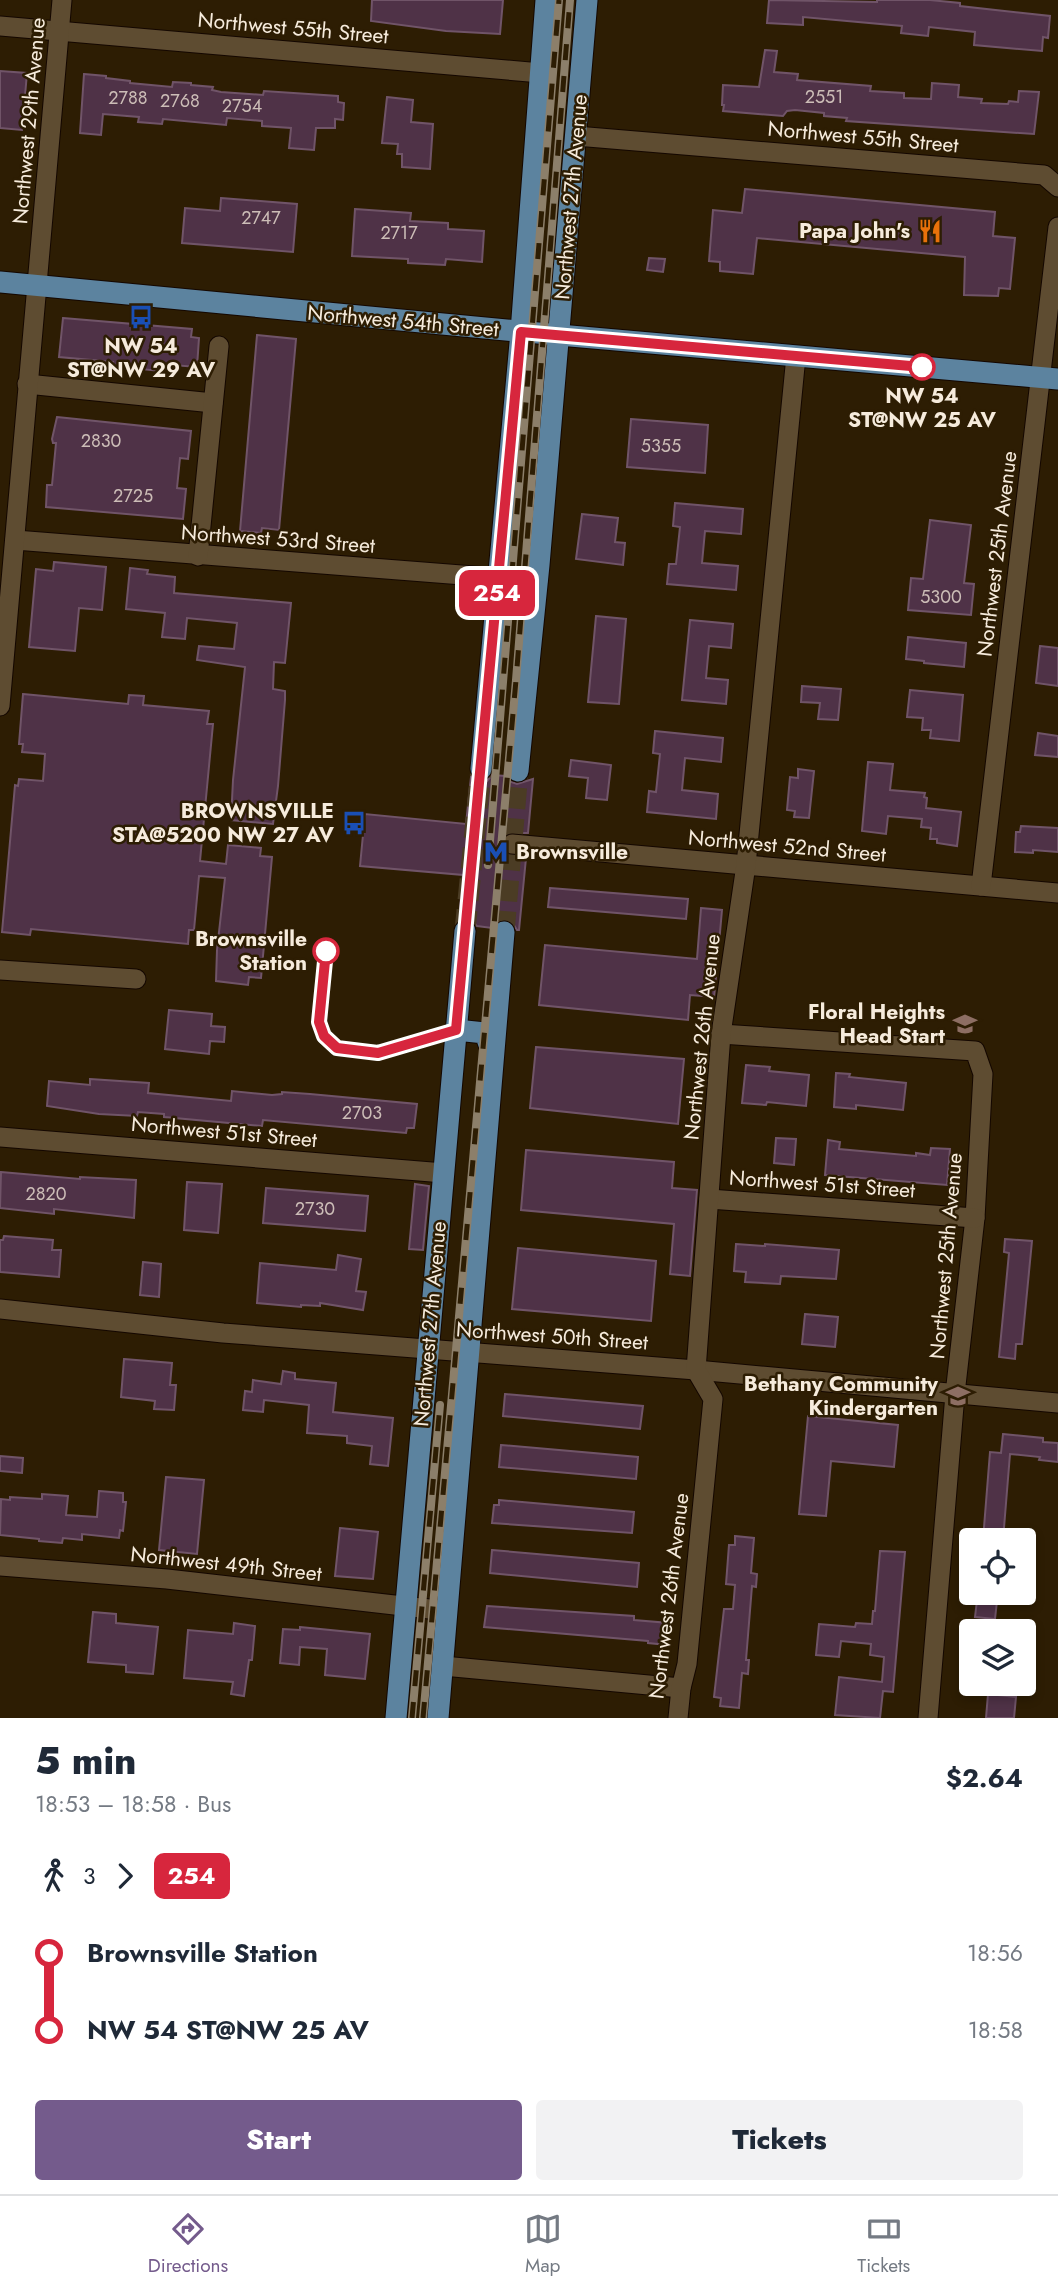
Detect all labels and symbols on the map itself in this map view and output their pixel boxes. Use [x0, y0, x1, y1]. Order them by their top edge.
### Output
street label: Northwest 55th Street [196, 5, 390, 51]
street label: Northwest 29th Avenue [5, 16, 53, 226]
house number: 2551 [805, 84, 843, 110]
house number: 2788 [108, 85, 148, 111]
house number: 2768 [160, 88, 200, 114]
house number: 2754 [222, 93, 262, 119]
street label: Northwest 27th Avenue [547, 93, 595, 301]
street label: Northwest 55th Street [766, 114, 960, 160]
house number: 2747 [241, 205, 281, 231]
place label: Papa John's [799, 216, 910, 246]
restaurant icon: Papa John's [916, 217, 944, 245]
house number: 2717 [380, 220, 418, 246]
street label: Northwest 54th Street [306, 298, 500, 344]
bus stop icon: NW 54 ST@NW 29 AV [127, 303, 155, 331]
place label: NW 54 ST@NW 29 AV [67, 331, 216, 385]
marker: NW 54 ST@NW 25 AV [909, 354, 935, 380]
place label: NW 54 ST@NW 25 AV [848, 381, 996, 435]
house number: 2830 [81, 428, 122, 454]
house number: 5355 [641, 433, 681, 459]
street label: Northwest 25th Avenue [969, 449, 1025, 659]
house number: 2725 [113, 483, 153, 509]
street label: Northwest 53rd Street [180, 517, 376, 561]
line badge: 254 [457, 570, 537, 616]
house number: 5300 [920, 584, 962, 610]
place label: BROWNSVILLE STA@5200 NW 27 AV [112, 796, 335, 850]
bus stop icon: BROWNSVILLE STA@5200 NW 27 AV [340, 809, 368, 837]
street label: Northwest 52nd Street [687, 822, 887, 870]
place label: Brownsville [516, 837, 628, 867]
metro station icon: Brownsville [482, 838, 510, 866]
place label: Brownsville Station [195, 924, 307, 978]
street label: Northwest 26th Avenue [676, 932, 728, 1142]
marker: Brownsville Station [313, 938, 339, 964]
place label: Floral Heights Head Start [808, 997, 945, 1051]
school or university icon: Floral Heights Head Start [951, 1010, 979, 1038]
house number: 2703 [342, 1100, 382, 1126]
street label: Northwest 51st Street [130, 1109, 318, 1155]
street label: Northwest 25th Avenue [922, 1151, 970, 1360]
street label: Northwest 51st Street [728, 1163, 916, 1205]
house number: 2820 [25, 1181, 67, 1207]
house number: 2730 [295, 1196, 335, 1222]
street label: Northwest 27th Avenue [406, 1220, 454, 1428]
street label: Northwest 50th Street [455, 1314, 649, 1358]
place label: Bethany Community Kindergarten [744, 1369, 939, 1423]
school or university icon: Bethany Community Kindergarten [944, 1382, 972, 1410]
street label: Northwest 26th Avenue [641, 1491, 697, 1701]
street label: Northwest 49th Street [129, 1539, 323, 1589]

